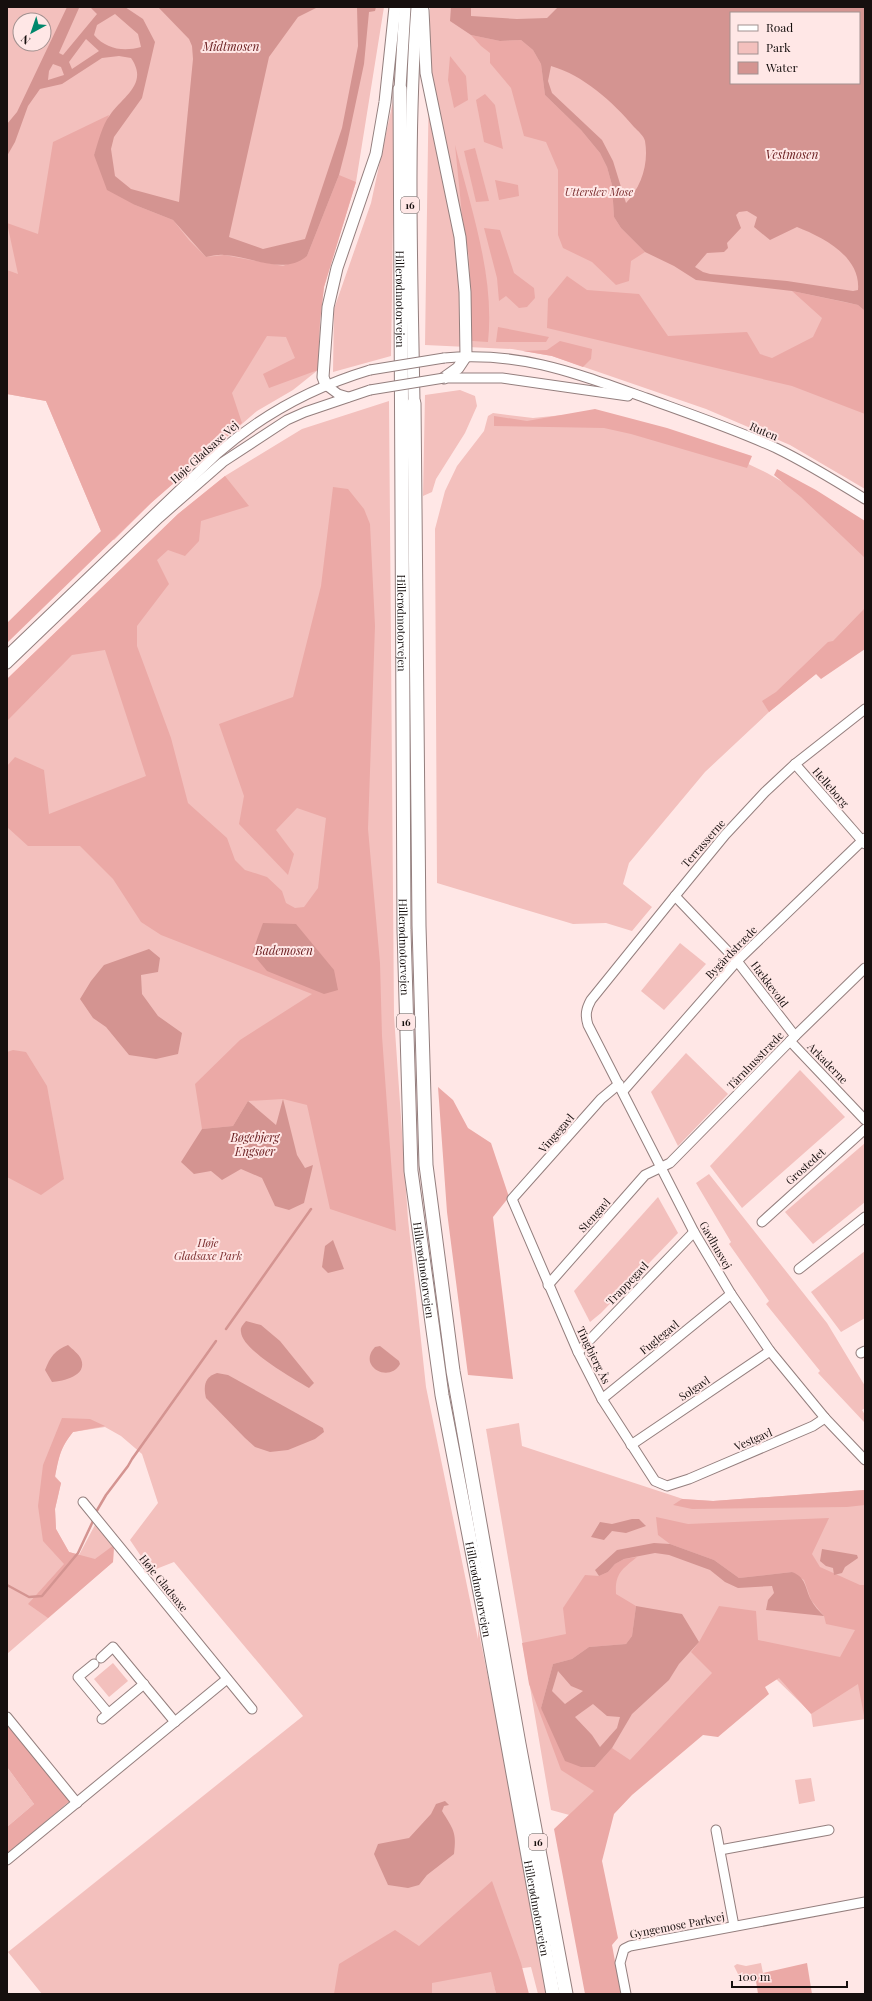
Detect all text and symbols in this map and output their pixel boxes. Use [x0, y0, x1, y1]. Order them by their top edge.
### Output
north arrow [12, 12, 52, 52]
legend [730, 12, 860, 84]
text: Road [766, 19, 793, 35]
text: N [17, 32, 33, 48]
water label: Midtmosen [202, 38, 259, 54]
text: Park [766, 39, 791, 55]
text: Water [765, 59, 799, 75]
water label: Vestmosen [766, 146, 819, 162]
park label: Utterslev Mose [565, 184, 633, 199]
road number: 16 [401, 197, 419, 213]
street label: Hillerødmotorvejen [393, 250, 409, 348]
street label: Høje Gladsaxe Vej [167, 417, 241, 487]
street label: Ruten [747, 418, 781, 444]
street label: Hillerødmotorvejen [395, 574, 410, 672]
street label: Helleborg [809, 764, 853, 810]
street label: Terrasserne [678, 815, 729, 870]
street label: Hillerødmotorvejen [396, 898, 413, 996]
street label: Bygårdstræde [702, 922, 760, 982]
water label: Bademosen [254, 942, 313, 958]
street label: Hækkevold [748, 958, 793, 1011]
road number: 16 [397, 1014, 415, 1030]
street label: Tårnhusstræde [723, 1027, 787, 1092]
street label: Arkaderne [804, 1038, 852, 1087]
street label: Vingegavl [534, 1110, 577, 1156]
water label: Bøgebjerg Engsøer [230, 1129, 281, 1159]
street label: Grostedet [782, 1144, 828, 1188]
street label: Stengavl [575, 1195, 613, 1235]
street label: Gavlhusvej [696, 1218, 736, 1272]
street label: Hillerødmotorvejen [411, 1221, 439, 1319]
park label: Høje Gladsaxe Park [174, 1235, 242, 1263]
street label: Trappegavl [603, 1258, 651, 1308]
street label: Fuglegavl [636, 1317, 682, 1357]
street label: Tingbjerg Ås [574, 1324, 614, 1386]
street label: Solgavl [676, 1372, 712, 1404]
street label: Vestgavl [731, 1424, 774, 1454]
street label: Hillerødmotorvejen [463, 1540, 496, 1639]
street label: Høje Gladsaxe [136, 1551, 192, 1615]
road number: 16 [529, 1834, 547, 1850]
street label: Hillerødmotorvejen [521, 1859, 554, 1957]
street label: Gyngemose Parkvej [628, 1908, 726, 1942]
scale bar [732, 1963, 847, 1989]
text: 100 m [738, 1968, 771, 1984]

